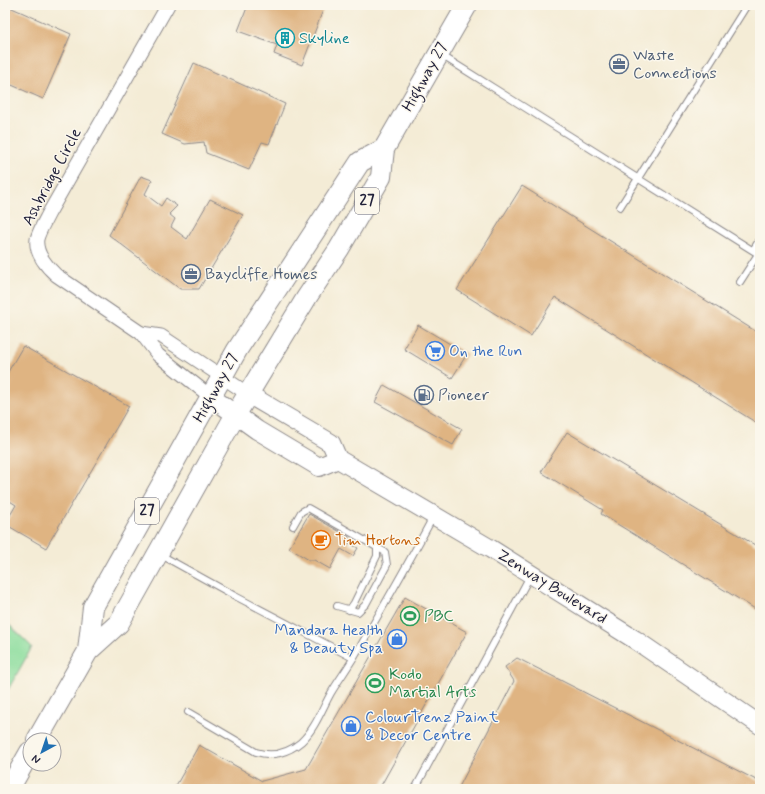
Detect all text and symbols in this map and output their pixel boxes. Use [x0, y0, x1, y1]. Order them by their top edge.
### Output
building icon: Skyline [274, 27, 296, 49]
place label: Skyline [299, 28, 350, 49]
street label: Highway 27 [397, 39, 453, 116]
place label: Waste Connections [633, 45, 717, 84]
office icon: Waste Connections [608, 53, 630, 75]
street label: Ashbridge Circle [17, 124, 87, 229]
road number: 27 [355, 188, 379, 214]
office icon: Baycliffe Homes [180, 263, 202, 285]
place label: Baycliffe Homes [205, 264, 317, 285]
supermarket icon: On the Run [424, 340, 446, 362]
place label: On the Run [449, 341, 522, 362]
street label: Highway 27 [188, 350, 244, 427]
fuel station icon: Pioneer [413, 384, 435, 406]
place label: Pioneer [438, 385, 489, 406]
road number: 27 [135, 498, 159, 524]
cafe icon: Tim Hortons [310, 529, 332, 551]
place label: Tim Hortons [335, 530, 420, 551]
street label: Zenway Boulevard [493, 545, 611, 629]
sports icon: PBC [399, 605, 421, 627]
place label: PBC [424, 606, 454, 627]
place label: Mandara Health & Beauty Spa [274, 620, 383, 659]
shop icon: Mandara Health & Beauty Spa [386, 628, 408, 650]
place label: Kodo Martial Arts [389, 664, 476, 703]
sports icon: Kodo Martial Arts [364, 672, 386, 694]
place label: ColourTrenz Paint & Decor Centre [365, 707, 499, 746]
shop icon: ColourTrenz Paint & Decor Centre [340, 715, 362, 737]
north arrow [22, 732, 62, 772]
text: N [29, 751, 44, 767]

